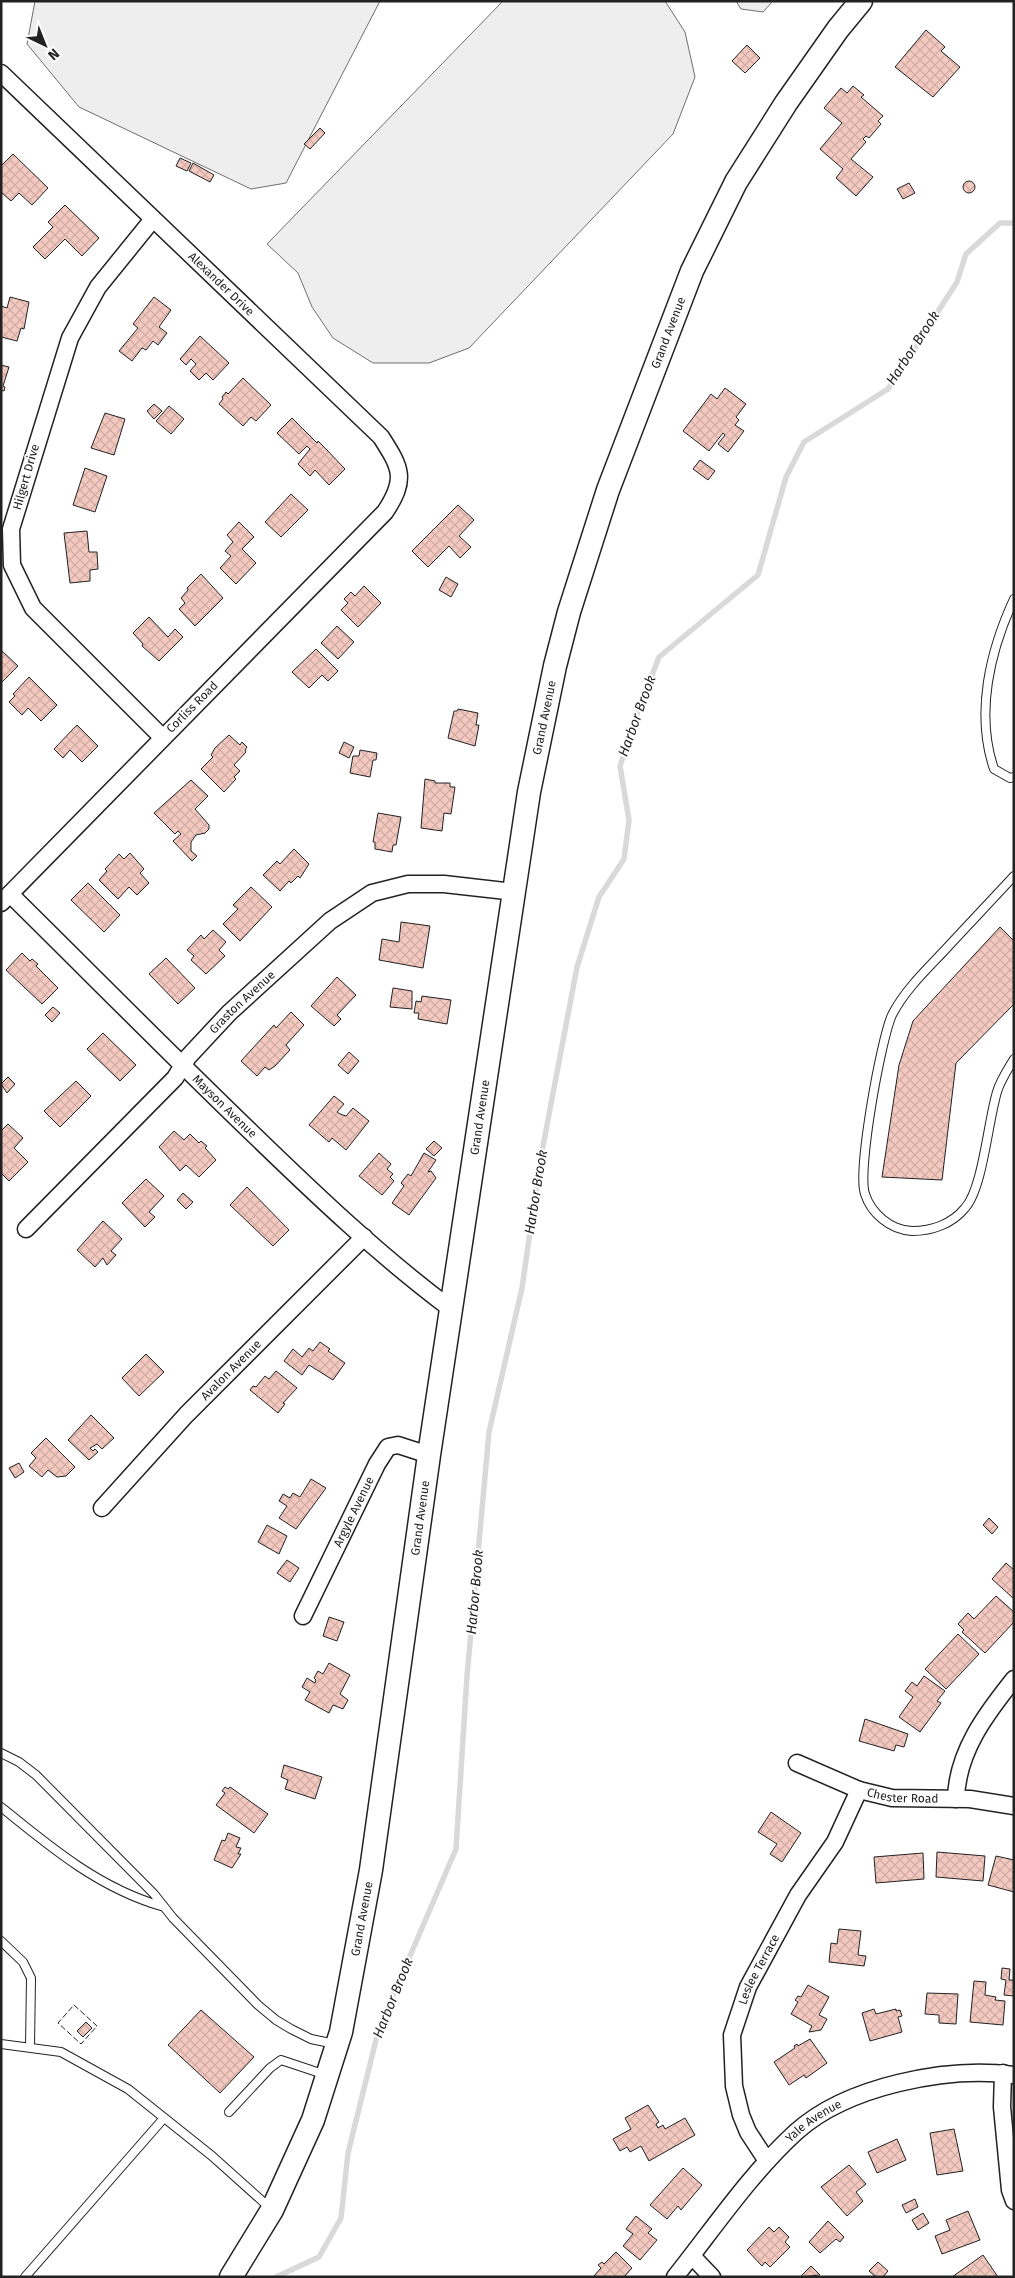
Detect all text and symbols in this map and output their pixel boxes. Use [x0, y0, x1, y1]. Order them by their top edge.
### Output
north arrow [20, 20, 70, 70]
text: N [44, 45, 63, 64]
street label: Alexander Drive [185, 249, 257, 319]
street label: Grand Avenue [648, 295, 688, 371]
water label: Harbor Brook [883, 307, 943, 388]
street label: Hilgert Drive [10, 442, 42, 512]
water label: Harbor Brook [614, 673, 660, 759]
street label: Corliss Road [163, 678, 221, 736]
street label: Grand Avenue [530, 679, 559, 756]
street label: Graston Avenue [206, 968, 278, 1036]
street label: Mayson Avenue [190, 1072, 260, 1141]
street label: Grand Avenue [467, 1079, 492, 1156]
water label: Harbor Brook [521, 1148, 551, 1235]
street label: Avalon Avenue [198, 1337, 264, 1403]
street label: Argyle Avenue [331, 1474, 377, 1549]
street label: Grand Avenue [408, 1480, 432, 1556]
water label: Harbor Brook [463, 1549, 487, 1635]
street label: Chester Road [865, 1785, 939, 1806]
street label: Grand Avenue [348, 1880, 376, 1957]
street label: Leslee Terrace [736, 1932, 782, 2006]
water label: Harbor Brook [369, 1955, 417, 2041]
street label: Yale Avenue [783, 2097, 844, 2145]

